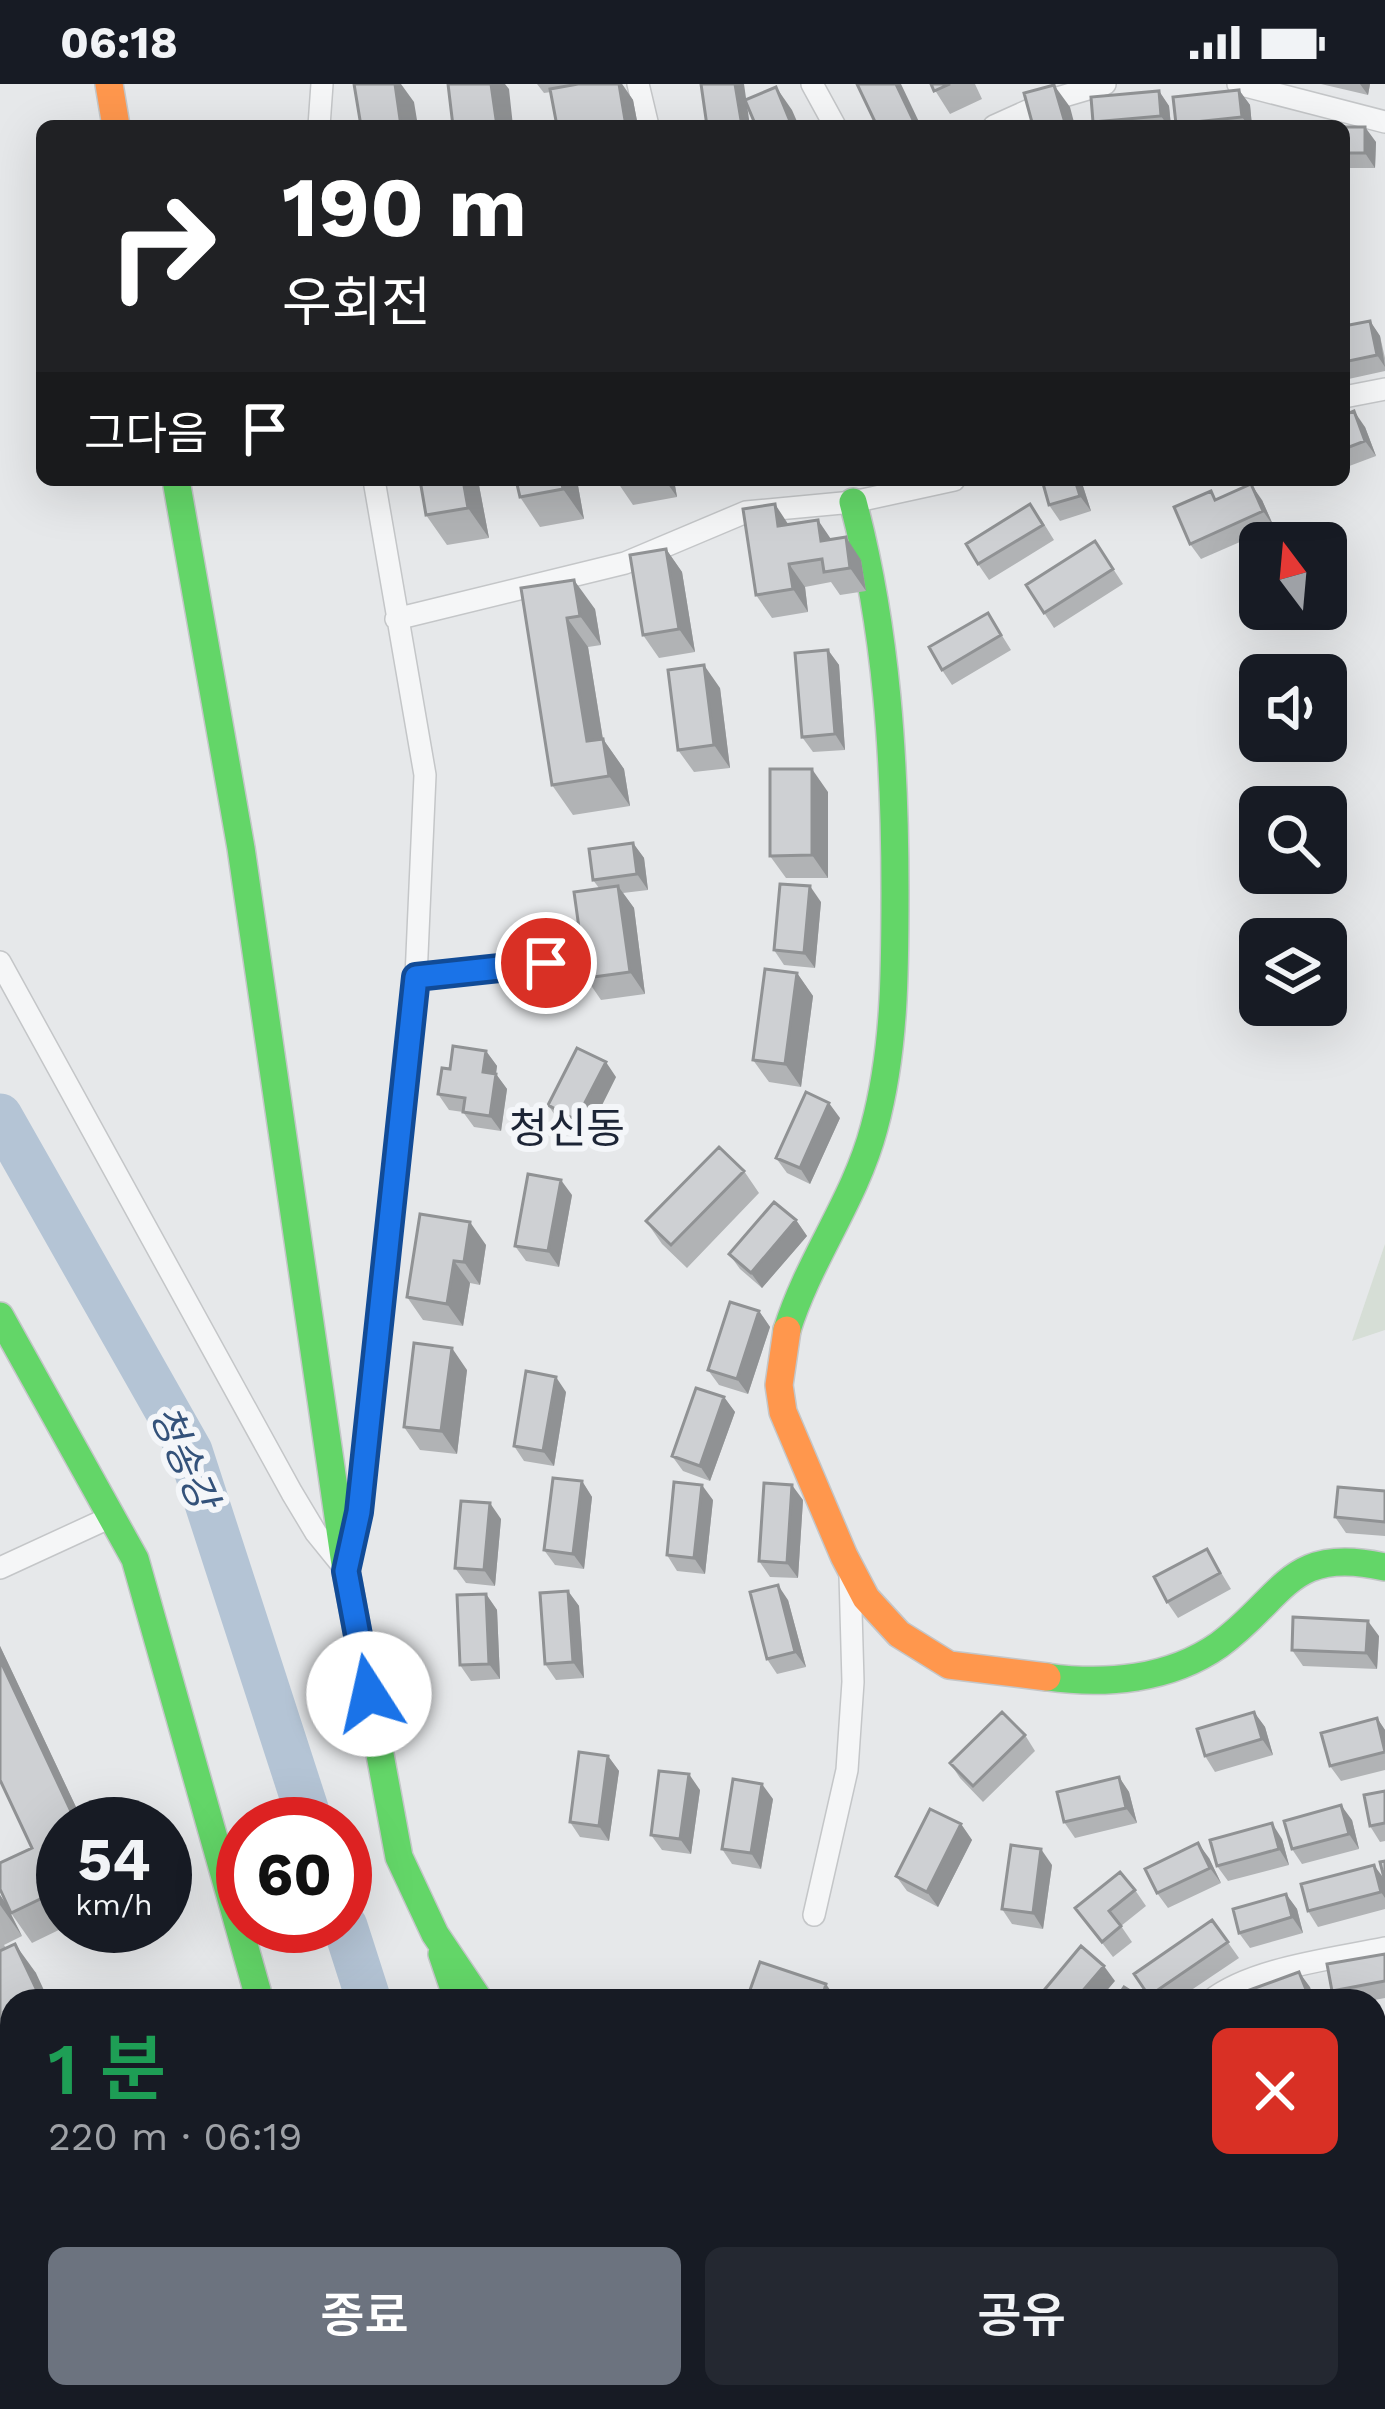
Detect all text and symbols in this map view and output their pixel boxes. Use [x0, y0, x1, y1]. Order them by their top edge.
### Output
text: 06:18 [60, 16, 178, 69]
text: 190 m [282, 158, 527, 256]
icon: right [84, 168, 240, 324]
text: 우회전 [282, 271, 431, 334]
icon: arrive [232, 396, 298, 462]
text: 그다음 [84, 407, 208, 460]
north arrow [1239, 522, 1347, 630]
map controls [1239, 522, 1347, 1026]
button: sound [1239, 654, 1347, 762]
button: search [1239, 786, 1347, 894]
pin [495, 912, 597, 1014]
button: layers [1239, 918, 1347, 1026]
icon: arrive [513, 930, 579, 996]
district label: 청신동 [509, 1104, 625, 1153]
water label: 청송강 [142, 1399, 229, 1520]
position arrow [306, 1631, 432, 1757]
speed limit sign: 60 [216, 1797, 372, 1953]
text: 54 [77, 1824, 151, 1895]
text: km/h [75, 1887, 153, 1922]
text: 1 분 [48, 2027, 166, 2111]
button: close [1212, 2028, 1338, 2154]
text: 220 m · 06:19 [48, 2114, 302, 2159]
button: 종료 [48, 2247, 681, 2385]
button: 공유 [705, 2247, 1338, 2385]

